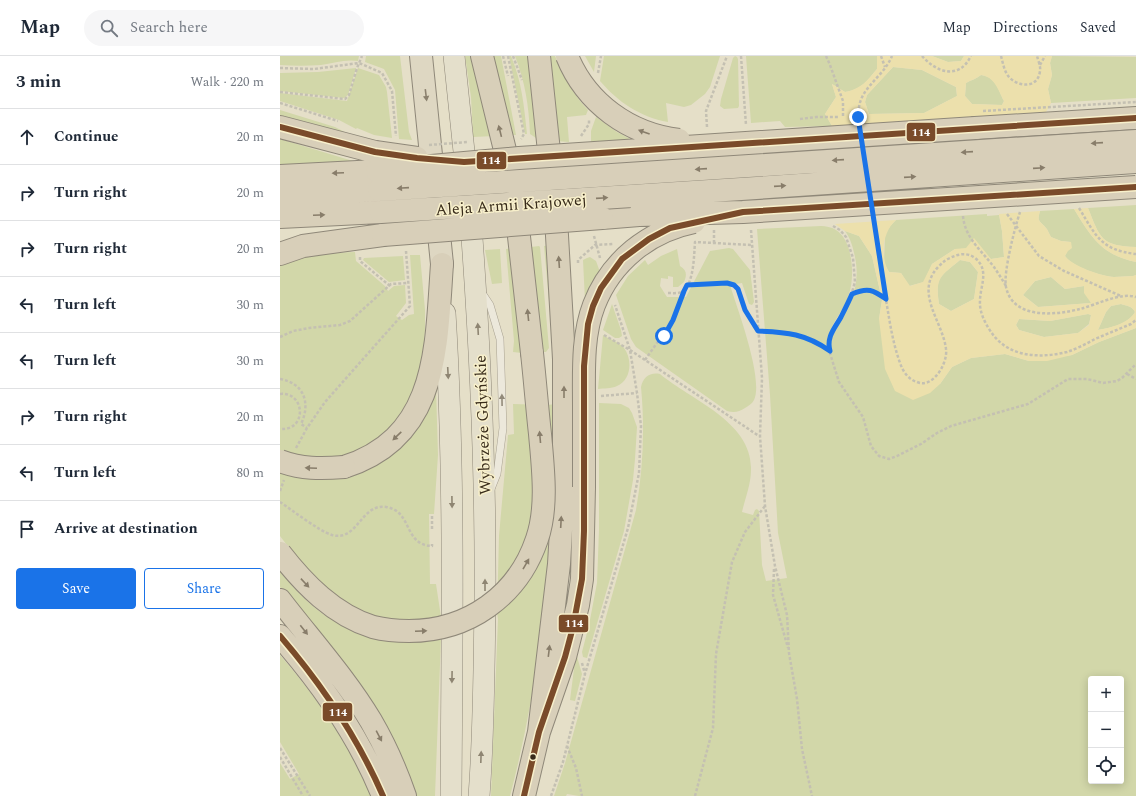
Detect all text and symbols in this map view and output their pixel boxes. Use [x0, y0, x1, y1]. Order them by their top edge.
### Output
search box [84, 10, 364, 46]
text: Map [20, 13, 60, 42]
text: Search here [130, 16, 208, 39]
icon: search [98, 17, 120, 39]
text: Map [943, 17, 971, 38]
text: Directions [993, 17, 1058, 38]
text: Saved [1080, 17, 1116, 38]
text: 3 min [16, 69, 61, 95]
text: Walk · 220 m [190, 72, 264, 92]
one-way arrow [422, 89, 429, 101]
route end [849, 108, 867, 126]
line badge: 114 [906, 122, 936, 142]
text: 114 [912, 124, 931, 141]
text: Continue [54, 125, 119, 148]
one-way arrow [497, 125, 503, 137]
icon: ahead [16, 126, 38, 148]
text: 20 m [237, 127, 264, 147]
one-way arrow [638, 128, 650, 134]
one-way arrow [1091, 140, 1103, 147]
one-way arrow [961, 148, 973, 155]
line badge: 114 [476, 151, 507, 170]
text: 114 [482, 152, 501, 169]
one-way arrow [832, 157, 844, 164]
one-way arrow [1033, 164, 1045, 171]
one-way arrow [694, 166, 707, 172]
one-way arrow [332, 169, 344, 176]
one-way arrow [904, 173, 916, 180]
text: Turn right [54, 181, 127, 204]
icon: right [16, 182, 38, 204]
text: 20 m [237, 183, 264, 203]
one-way arrow [774, 183, 786, 190]
one-way arrow [397, 185, 409, 192]
street label: Aleja Armii Krajowej [435, 188, 587, 222]
one-way arrow [595, 195, 608, 201]
one-way arrow [313, 212, 326, 218]
text: Turn right [54, 237, 127, 260]
icon: right [16, 238, 38, 260]
text: 20 m [237, 239, 264, 259]
one-way arrow [556, 256, 563, 268]
text: Turn left [54, 293, 116, 316]
icon: left [16, 294, 38, 316]
text: 30 m [237, 295, 264, 315]
one-way arrow [524, 309, 531, 321]
one-way arrow [475, 322, 481, 335]
route start [655, 327, 673, 345]
text: Turn left [54, 349, 116, 372]
icon: left [16, 350, 38, 372]
text: 30 m [237, 351, 264, 371]
street label: Wybrzeże Gdyńskie [469, 355, 497, 495]
one-way arrow [445, 367, 451, 380]
one-way arrow [561, 385, 567, 398]
one-way arrow [499, 394, 506, 406]
text: Turn right [54, 405, 127, 428]
icon: right [16, 406, 38, 428]
text: 20 m [237, 407, 264, 427]
one-way arrow [537, 431, 543, 443]
one-way arrow [392, 432, 402, 441]
text: Turn left [54, 461, 116, 484]
icon: left [16, 462, 38, 484]
text: 80 m [237, 463, 264, 483]
one-way arrow [305, 465, 317, 472]
one-way arrow [449, 496, 455, 509]
one-way arrow [558, 516, 565, 528]
text: Arrive at destination [54, 517, 198, 540]
icon: arrive [16, 518, 38, 540]
one-way arrow [522, 558, 529, 570]
button: Save [16, 568, 136, 609]
button: Share [144, 568, 264, 609]
one-way arrow [300, 578, 309, 587]
one-way arrow [482, 578, 488, 591]
line badge: 114 [558, 614, 589, 633]
text: 114 [565, 615, 584, 632]
one-way arrow [300, 625, 308, 636]
one-way arrow [415, 628, 428, 634]
one-way arrow [545, 645, 552, 657]
one-way arrow [449, 671, 455, 684]
map controls [1088, 676, 1124, 784]
button: + [1088, 676, 1124, 712]
line badge: 114 [322, 702, 353, 722]
text: 114 [329, 704, 348, 721]
button: − [1088, 712, 1124, 748]
one-way arrow [376, 730, 383, 742]
button: locate [1088, 748, 1124, 784]
one-way arrow [478, 750, 484, 763]
unlabelled marker [528, 752, 538, 762]

